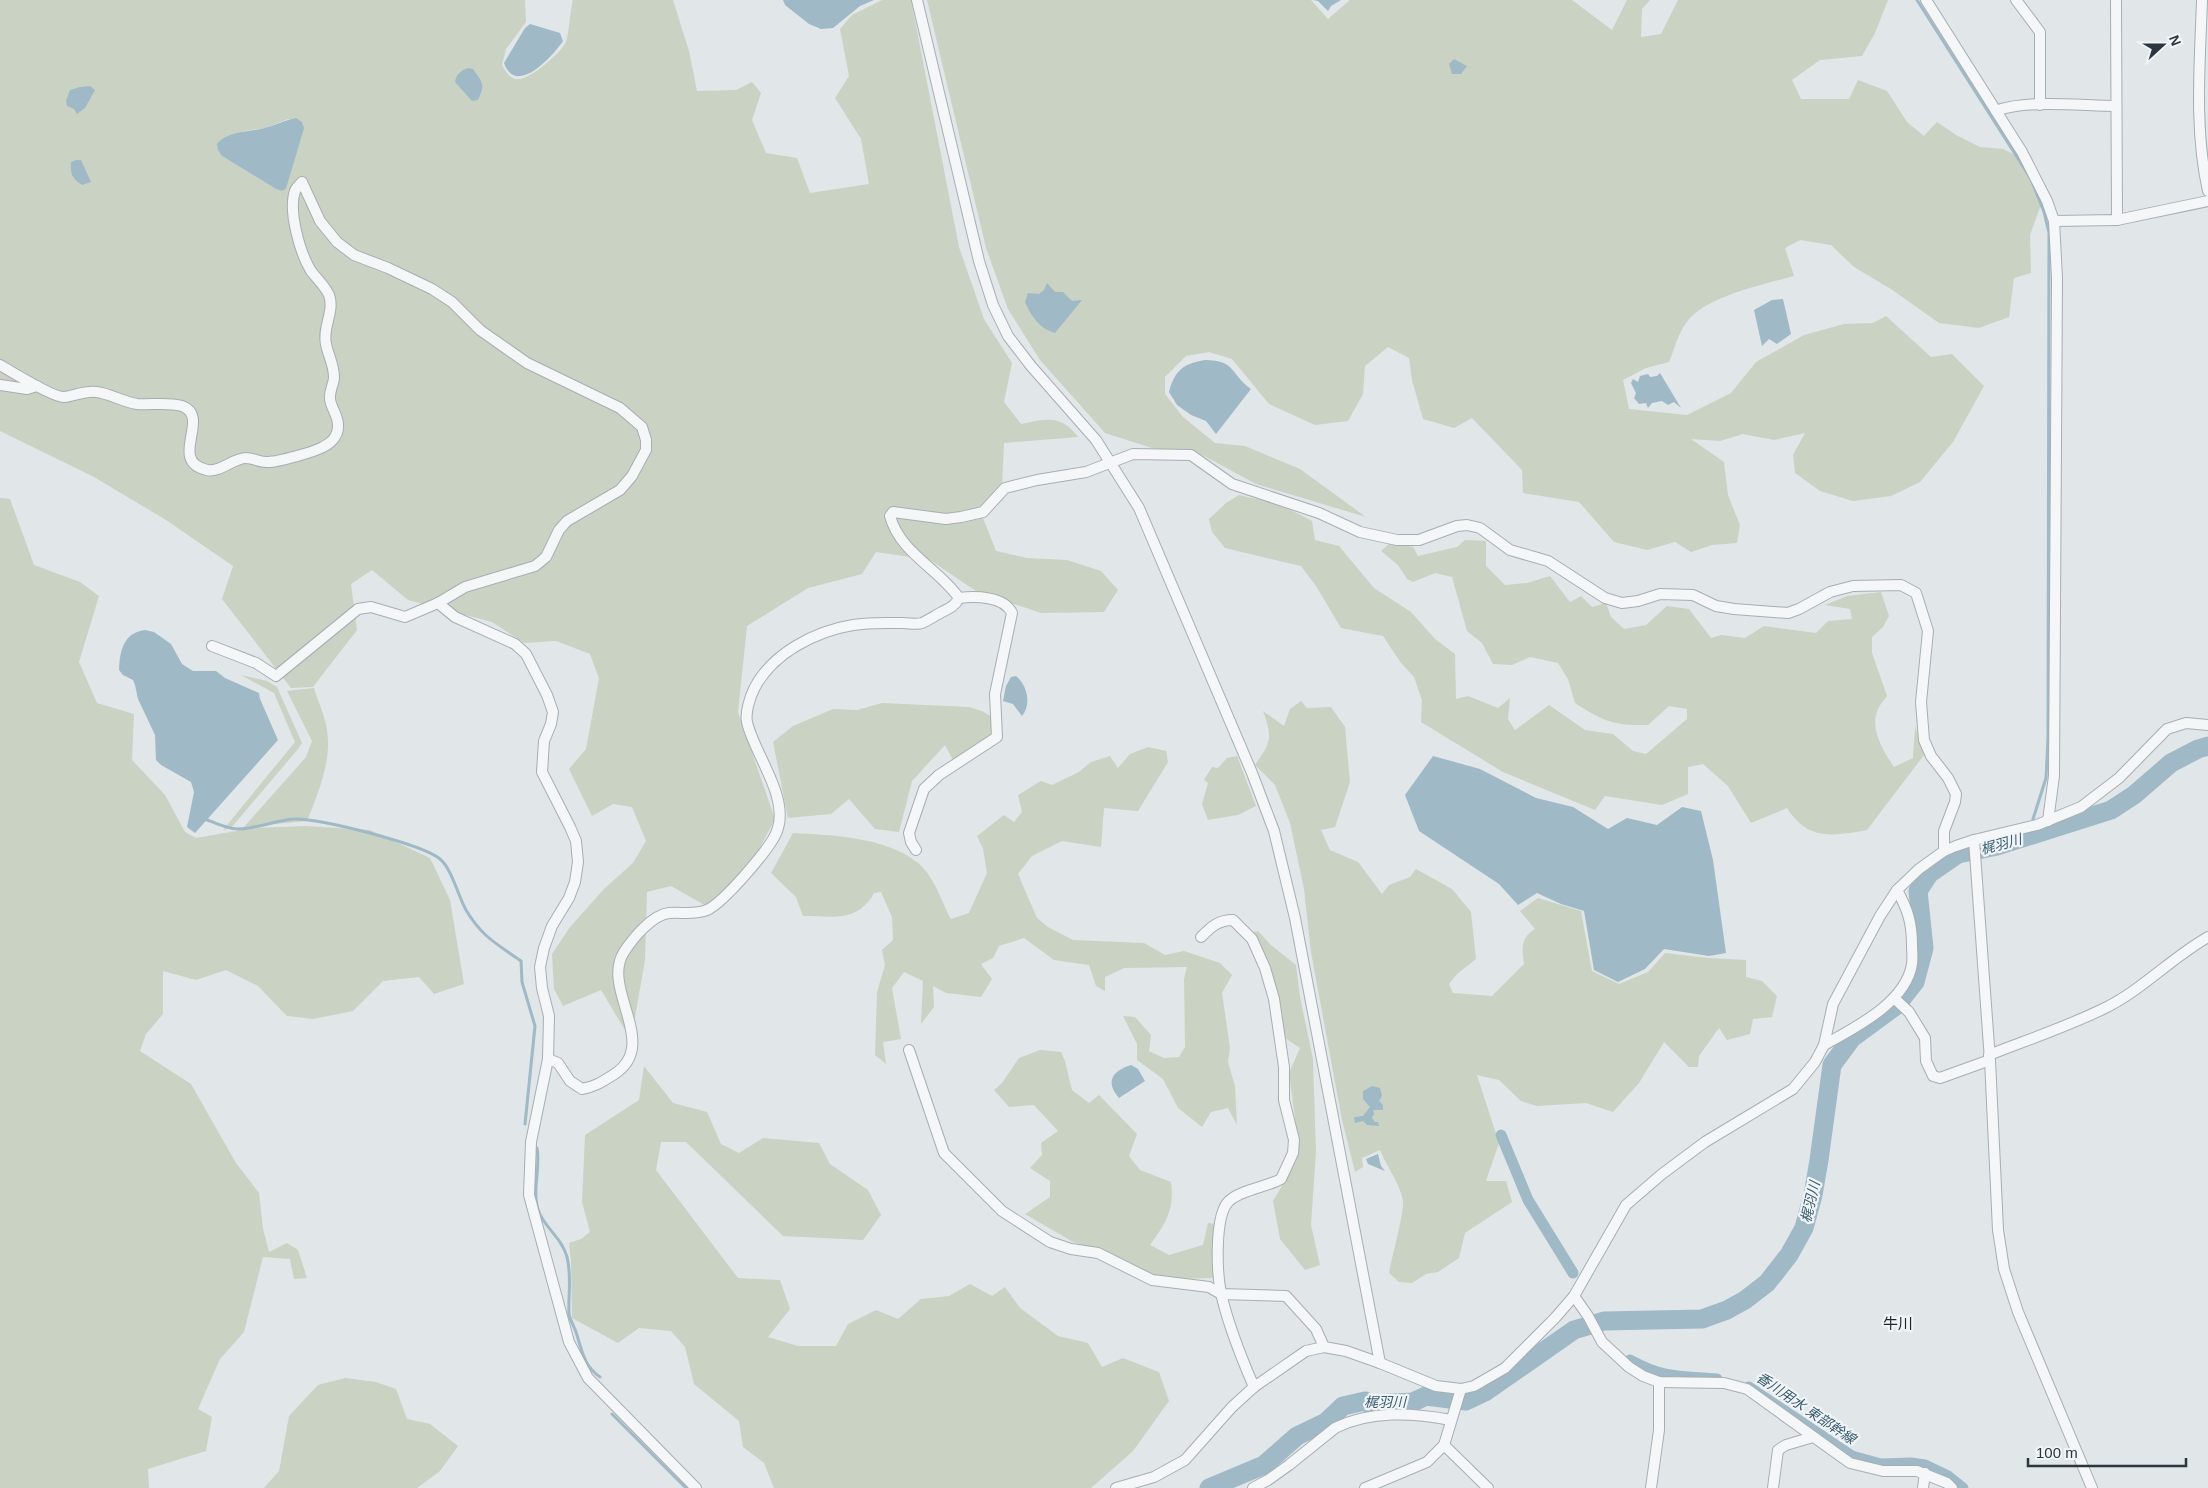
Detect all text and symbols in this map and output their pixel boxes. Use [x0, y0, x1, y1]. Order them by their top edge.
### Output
north arrow [2138, 20, 2188, 70]
text: N [2166, 33, 2184, 48]
water label: 梶羽川 [1979, 830, 2025, 857]
water label: 梶羽川 [1797, 1178, 1823, 1224]
district label: 牛川 [1883, 1315, 1913, 1332]
water label: 香川用水 東部幹線 [1753, 1369, 1860, 1448]
water label: 梶羽川 [1364, 1394, 1408, 1410]
scale bar [2028, 1436, 2186, 1468]
text: 100 m [2036, 1444, 2078, 1461]

